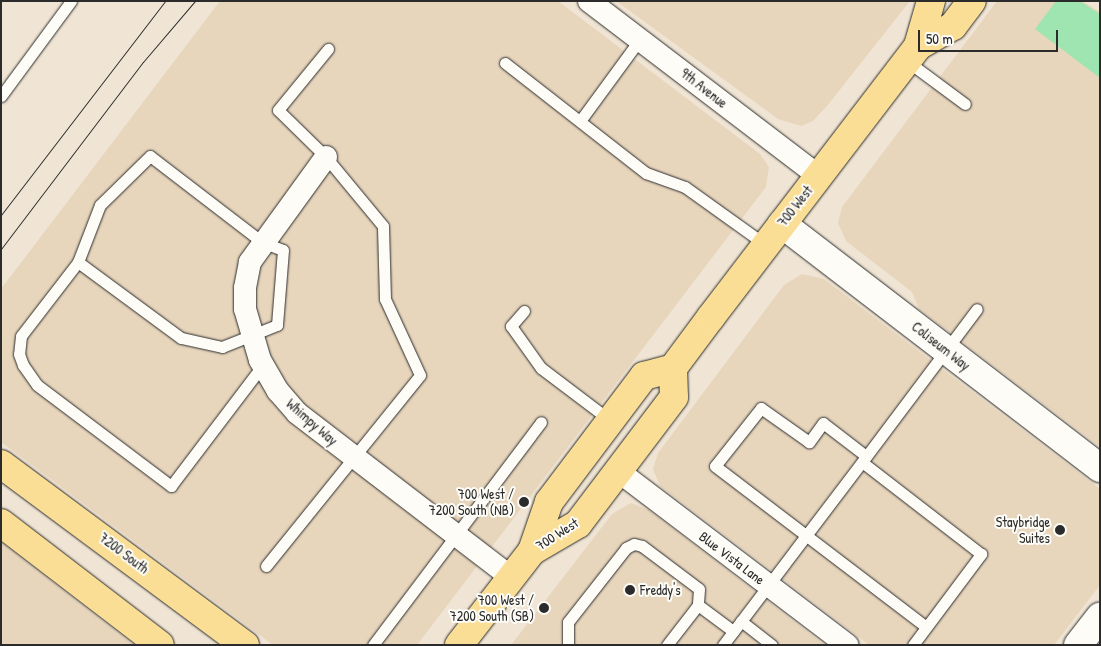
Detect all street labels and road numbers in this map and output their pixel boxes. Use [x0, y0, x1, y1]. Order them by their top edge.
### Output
street label: 9th Avenue [677, 65, 731, 111]
street label: 700 West [774, 182, 816, 230]
street label: Coliseum Way [908, 318, 974, 374]
street label: Whimpy Way [283, 395, 341, 449]
street label: 700 West [533, 514, 581, 554]
street label: Blue Vista Lane [696, 528, 768, 588]
street label: 7200 South [96, 529, 152, 577]

